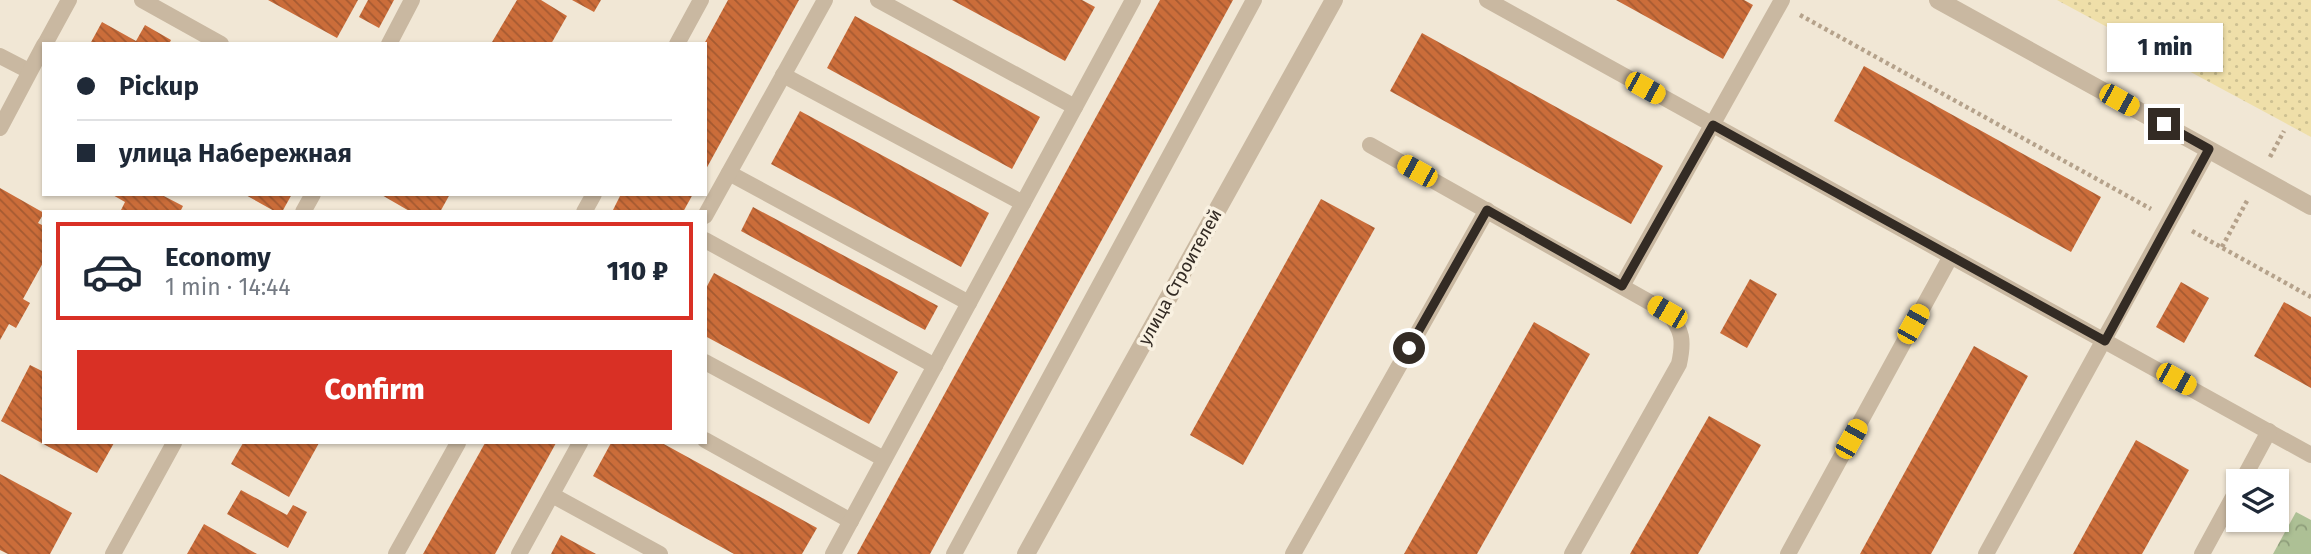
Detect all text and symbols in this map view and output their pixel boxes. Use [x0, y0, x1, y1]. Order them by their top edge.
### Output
callout: 1 min [2106, 23, 2222, 72]
text: 1 min [2137, 33, 2193, 61]
car [1622, 69, 1669, 107]
text: Pickup [119, 71, 199, 102]
car [2096, 81, 2143, 119]
route end [2148, 108, 2180, 140]
text: улица Набережная [119, 138, 352, 169]
car [1394, 152, 1441, 190]
street label: улица Строителей [1133, 205, 1227, 349]
icon: car [81, 240, 144, 303]
text: Economy [165, 242, 271, 273]
text: 110 ₽ [607, 256, 668, 287]
text: 1 min · 14:44 [165, 273, 291, 301]
car [1644, 292, 1691, 332]
car [1894, 301, 1933, 347]
route start [1393, 332, 1425, 364]
button: Confirm [77, 350, 672, 430]
car [2153, 360, 2200, 398]
car [1832, 416, 1871, 462]
map controls [2226, 469, 2289, 532]
button: layers [2226, 469, 2289, 532]

